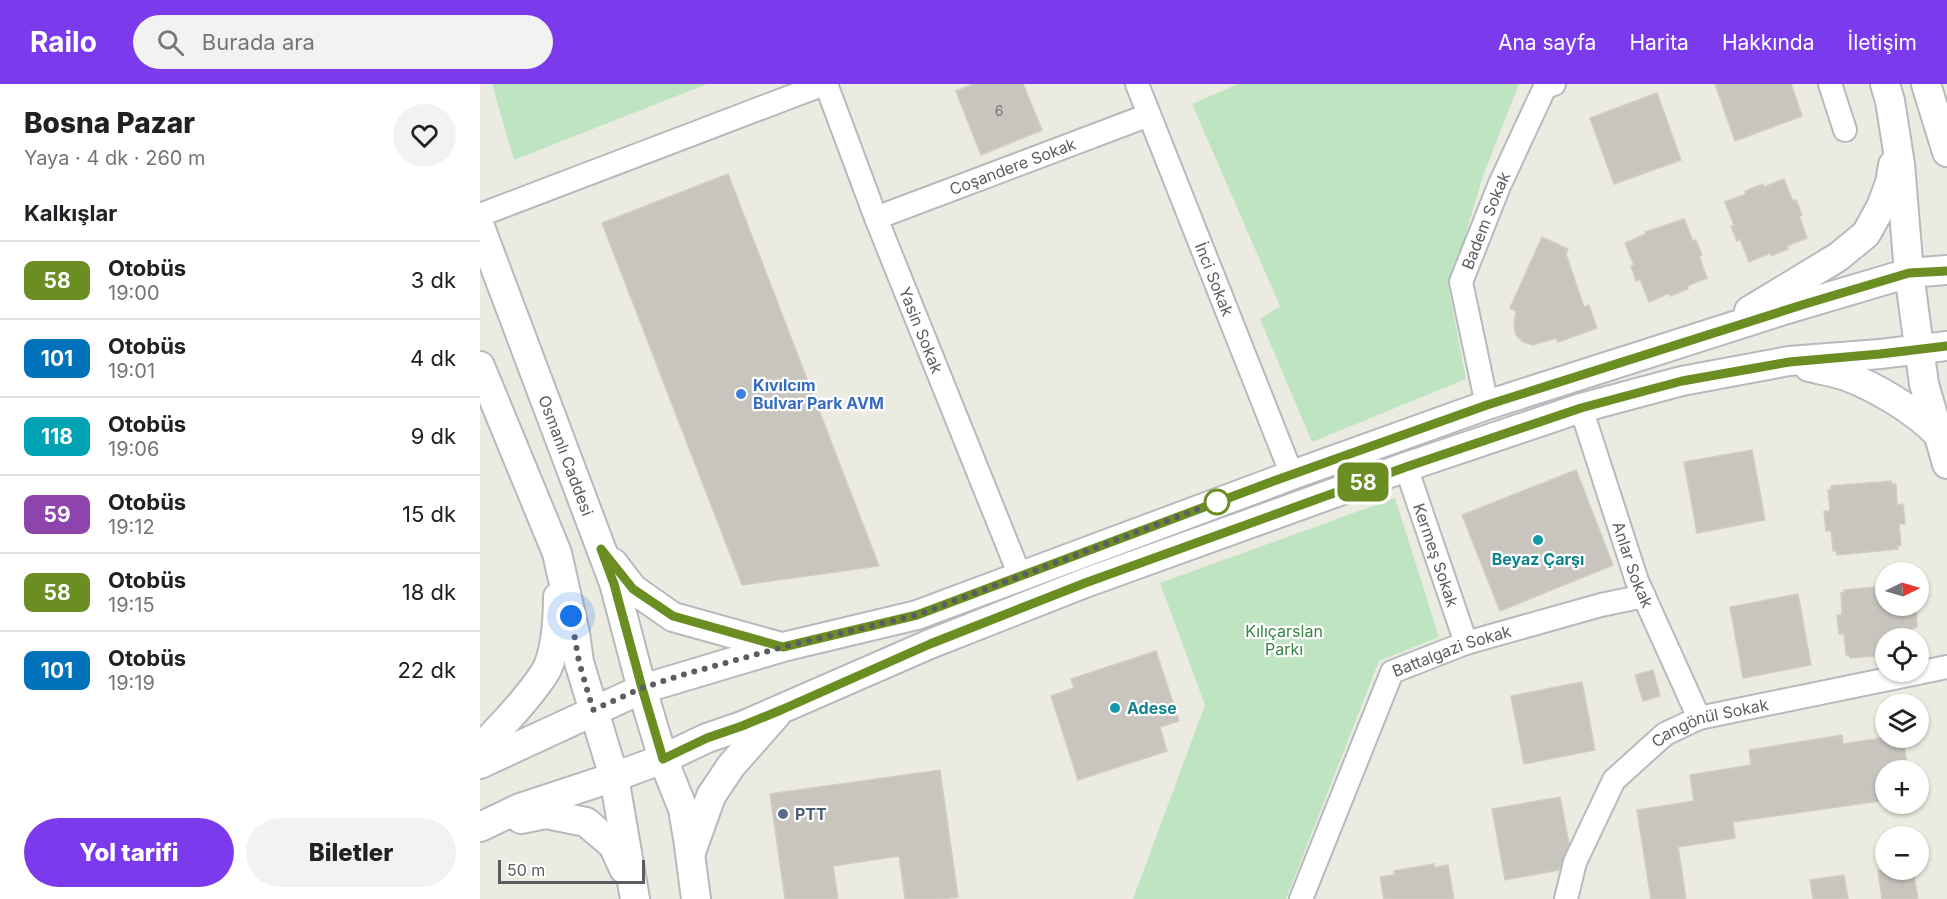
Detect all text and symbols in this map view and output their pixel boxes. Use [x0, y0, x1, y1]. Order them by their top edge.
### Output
search box [133, 15, 553, 69]
text: Railo [30, 25, 97, 59]
icon: search [154, 26, 187, 59]
text: Burada ara [202, 29, 315, 55]
text: Ana sayfa [1498, 30, 1596, 55]
text: Harita [1629, 30, 1689, 55]
text: Hakkında [1722, 30, 1815, 55]
text: İletişim [1848, 30, 1917, 55]
house number: 6 [995, 102, 1003, 119]
button: heart [393, 104, 456, 167]
text: Bosna Pazar [24, 106, 195, 140]
street label: Coşandere Sokak [947, 134, 1079, 199]
text: Yaya · 4 dk · 260 m [24, 146, 206, 170]
street label: Badem Sokak [1457, 168, 1514, 272]
text: Kalkışlar [24, 200, 117, 226]
street label: İnci Sokak [1191, 239, 1238, 319]
text: Otobüs [108, 255, 186, 281]
text: 3 dk [411, 267, 456, 293]
text: 58 [43, 268, 71, 293]
text: 19:00 [108, 281, 160, 305]
street label: Yasin Sokak [895, 284, 948, 377]
text: Otobüs [108, 333, 186, 359]
text: 4 dk [410, 345, 456, 371]
text: 101 [41, 346, 73, 371]
text: 19:01 [108, 359, 155, 383]
place label: Kıvılcım Bulvar Park AVM [753, 375, 884, 413]
marker: Kıvılcım Bulvar Park AVM [734, 387, 748, 401]
street label: Osmanlı Caddesi [534, 392, 598, 518]
text: Otobüs [108, 411, 186, 437]
text: 9 dk [411, 423, 456, 449]
text: 118 [41, 424, 73, 449]
text: 19:06 [108, 437, 159, 461]
line badge: 58 [1336, 462, 1390, 502]
text: 58 [1349, 470, 1377, 495]
text: Otobüs [108, 489, 186, 515]
unlabelled marker [1204, 489, 1230, 515]
street label: Kermeş Sokak [1409, 500, 1463, 610]
text: 15 dk [402, 501, 456, 527]
text: 59 [43, 502, 71, 527]
text: 19:12 [108, 515, 155, 539]
street label: Anlar Sokak [1608, 519, 1658, 611]
marker: Beyaz Çarşı [1531, 533, 1545, 547]
place label: Beyaz Çarşı [1492, 549, 1584, 569]
north arrow [1875, 562, 1929, 616]
map controls [1875, 562, 1929, 880]
text: Otobüs [108, 567, 186, 593]
text: 18 dk [402, 579, 456, 605]
text: 58 [43, 580, 71, 605]
text: 19:15 [108, 593, 155, 617]
your location [556, 601, 586, 631]
park label: Kılıçarslan Parkı [1245, 621, 1323, 659]
street label: Battalgazi Sokak [1389, 621, 1514, 681]
button: locate [1875, 628, 1929, 682]
text: Otobüs [108, 645, 186, 671]
text: 22 dk [397, 657, 456, 683]
text: 101 [41, 658, 73, 683]
text: 19:19 [108, 671, 155, 695]
street label: Cangönül Sokak [1647, 694, 1770, 752]
button: layers [1875, 694, 1929, 748]
place label: Adese [1127, 698, 1177, 718]
marker: Adese [1108, 701, 1122, 715]
button: + [1875, 760, 1929, 814]
place label: PTT [795, 804, 827, 824]
marker: PTT [776, 807, 790, 821]
button: Yol tarifi [24, 818, 234, 887]
button: Biletler [246, 818, 456, 887]
button: − [1875, 826, 1929, 880]
scale bar [498, 857, 645, 884]
text: 50 m [507, 860, 545, 880]

